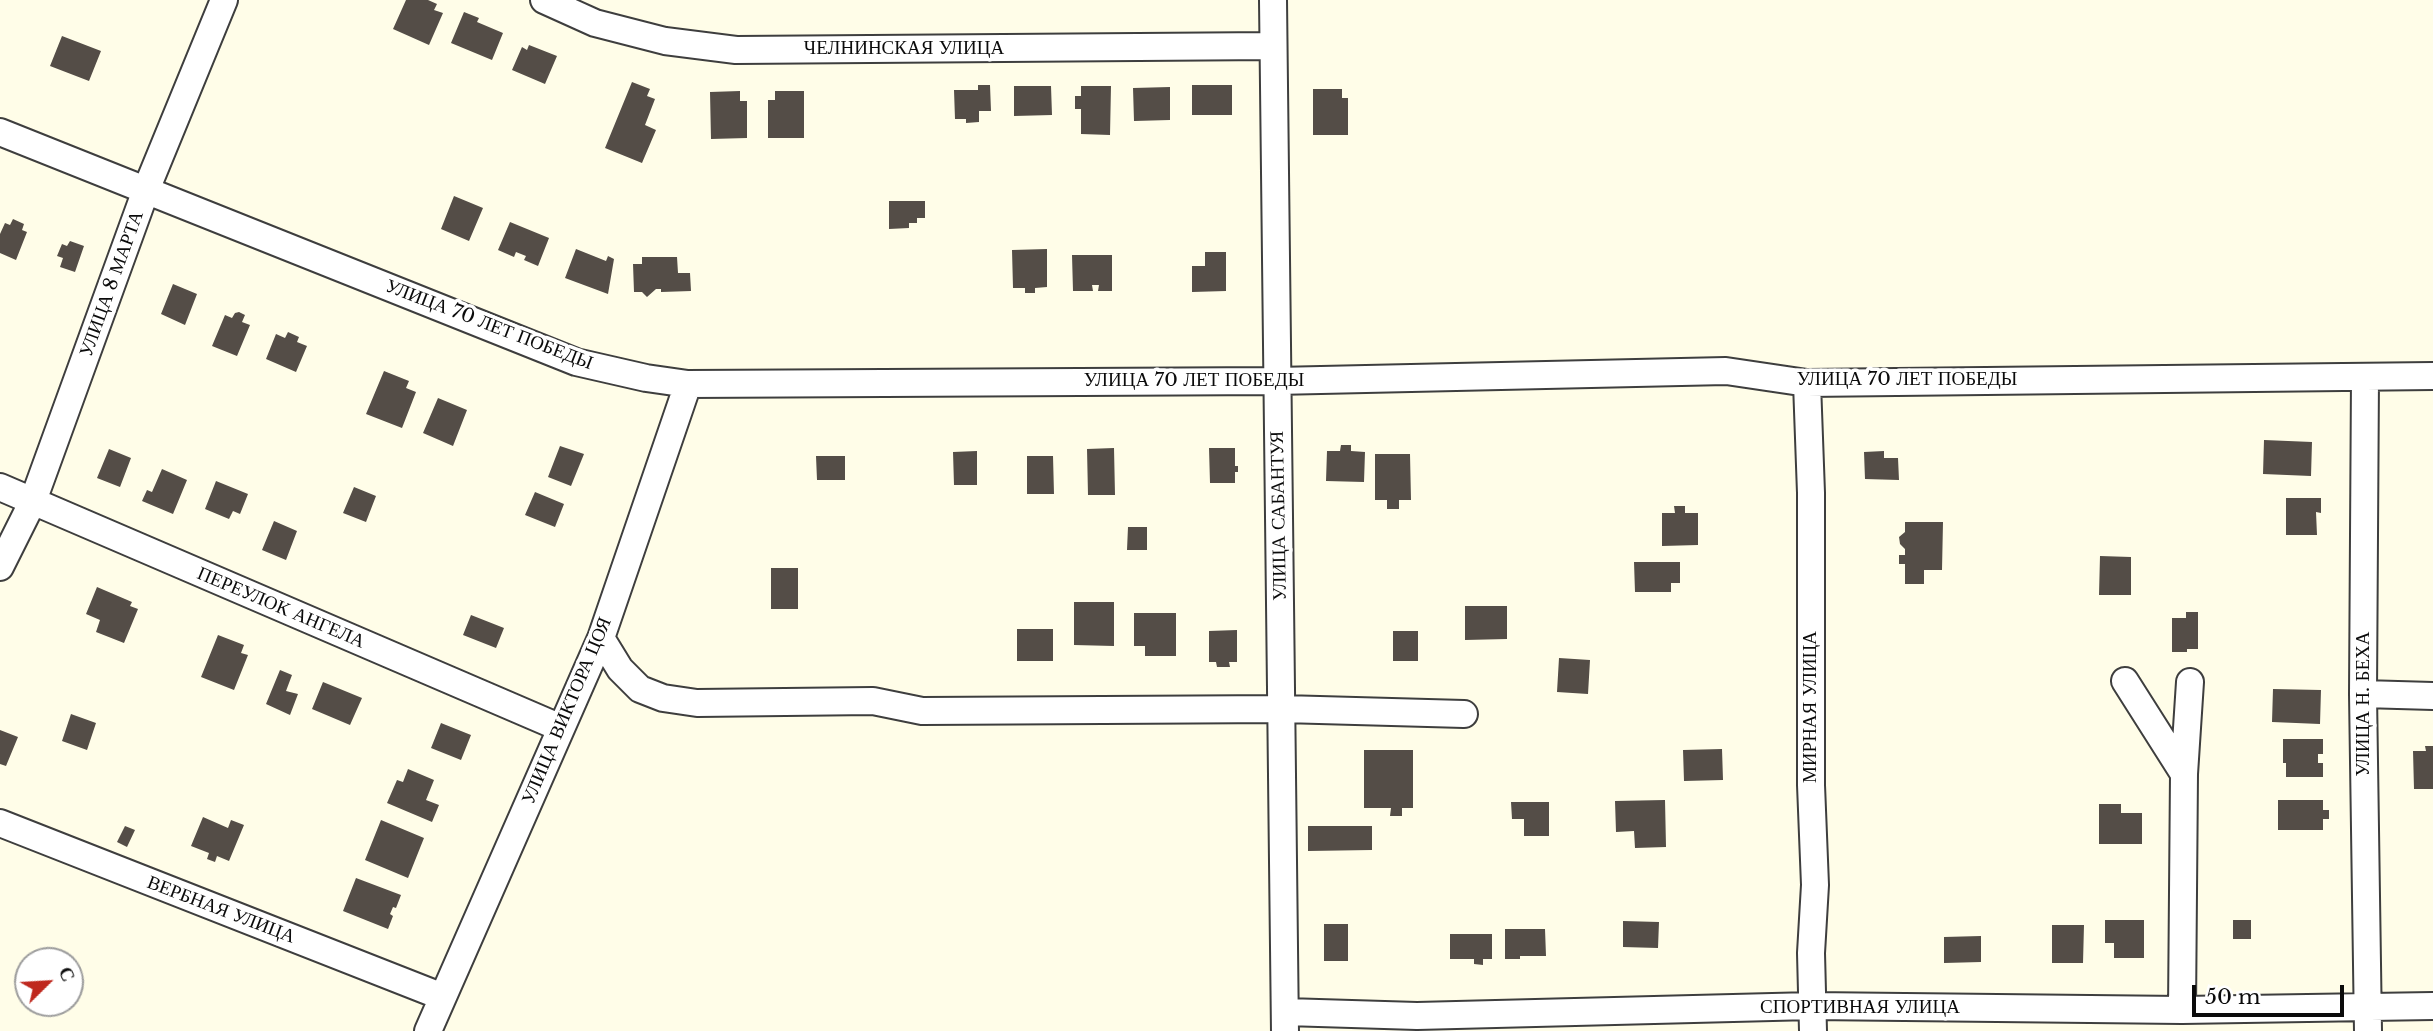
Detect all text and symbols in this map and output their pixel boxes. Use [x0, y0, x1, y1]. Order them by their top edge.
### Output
street label: ЧЕЛНИНСКАЯ УЛИЦА [804, 38, 1004, 60]
street label: УЛИЦА 8 МАРТА [75, 208, 149, 360]
street label: УЛИЦА 70 ЛЕТ ПОБЕДЫ [382, 275, 596, 375]
street label: УЛИЦА 70 ЛЕТ ПОБЕДЫ [1797, 369, 2017, 391]
street label: УЛИЦА 70 ЛЕТ ПОБЕДЫ [1084, 370, 1304, 392]
street label: УЛИЦА САБАНТУЯ [1266, 431, 1292, 601]
street label: ПЕРЕУЛОК АНГЕЛА [194, 562, 368, 654]
street label: УЛИЦА ВИКТОРА ЦОЯ [517, 614, 617, 808]
street label: МИРНАЯ УЛИЦА [1800, 631, 1822, 783]
street label: УЛИЦА Н. БЕХА [2353, 632, 2375, 776]
street label: ВЕРБНАЯ УЛИЦА [144, 871, 298, 949]
north arrow [14, 947, 84, 1017]
text: С [54, 963, 80, 985]
scale bar [2195, 972, 2347, 1016]
text: 50 m [2205, 984, 2260, 1010]
street label: СПОРТИВНАЯ УЛИЦА [1760, 997, 1960, 1019]

